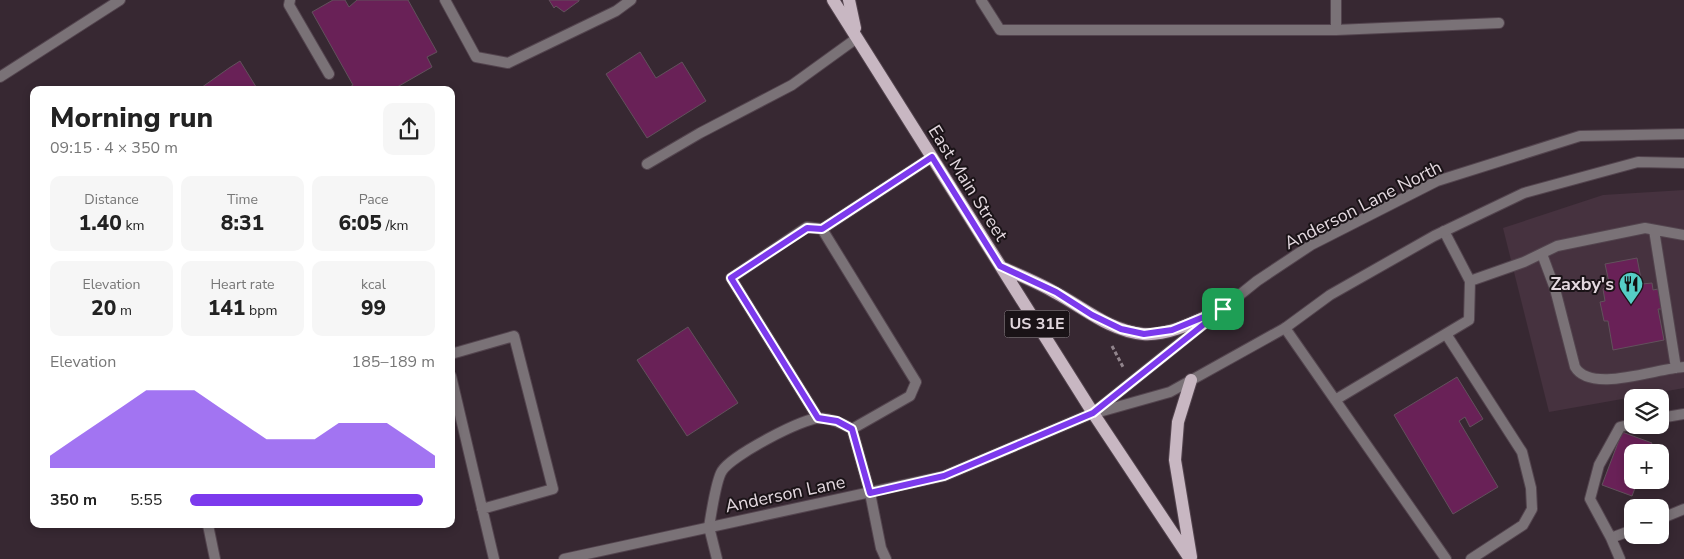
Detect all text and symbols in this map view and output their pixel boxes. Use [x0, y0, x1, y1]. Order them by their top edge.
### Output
text: Morning run [50, 99, 213, 137]
button: share [383, 103, 435, 155]
street label: East Main Street [923, 120, 1014, 246]
text: 09:15 · 4 × 350 m [50, 137, 178, 159]
street label: Anderson Lane North [1280, 155, 1446, 255]
text: Distance [84, 190, 139, 209]
text: Time [227, 190, 258, 209]
text: Pace [359, 190, 388, 209]
text: 1.40 [79, 209, 122, 237]
text: 8:31 [221, 209, 264, 237]
text: 6:05 [339, 209, 382, 237]
text: km [122, 216, 144, 235]
text: /km [382, 216, 408, 235]
restaurant icon: Zaxby's [1618, 271, 1644, 305]
place label: Zaxby's [1550, 272, 1614, 296]
text: Elevation [83, 275, 140, 294]
text: Heart rate [210, 275, 275, 294]
text: kcal [361, 275, 386, 294]
pin [1202, 288, 1244, 330]
text: 20 [91, 294, 116, 322]
text: 141 [208, 294, 245, 322]
text: 99 [361, 294, 386, 322]
icon: arrive [1209, 295, 1237, 323]
text: m [116, 301, 132, 320]
text: bpm [245, 301, 277, 320]
road number: US 31E [1004, 310, 1070, 338]
text: Elevation [50, 351, 116, 373]
text: 185–189 m [352, 351, 435, 373]
map controls [1624, 389, 1669, 544]
button: layers [1624, 389, 1669, 434]
button: + [1624, 444, 1669, 489]
street label: Anderson Lane [723, 470, 847, 518]
text: 350 m [50, 489, 97, 511]
text: 5:55 [130, 489, 162, 511]
button: − [1624, 499, 1669, 544]

